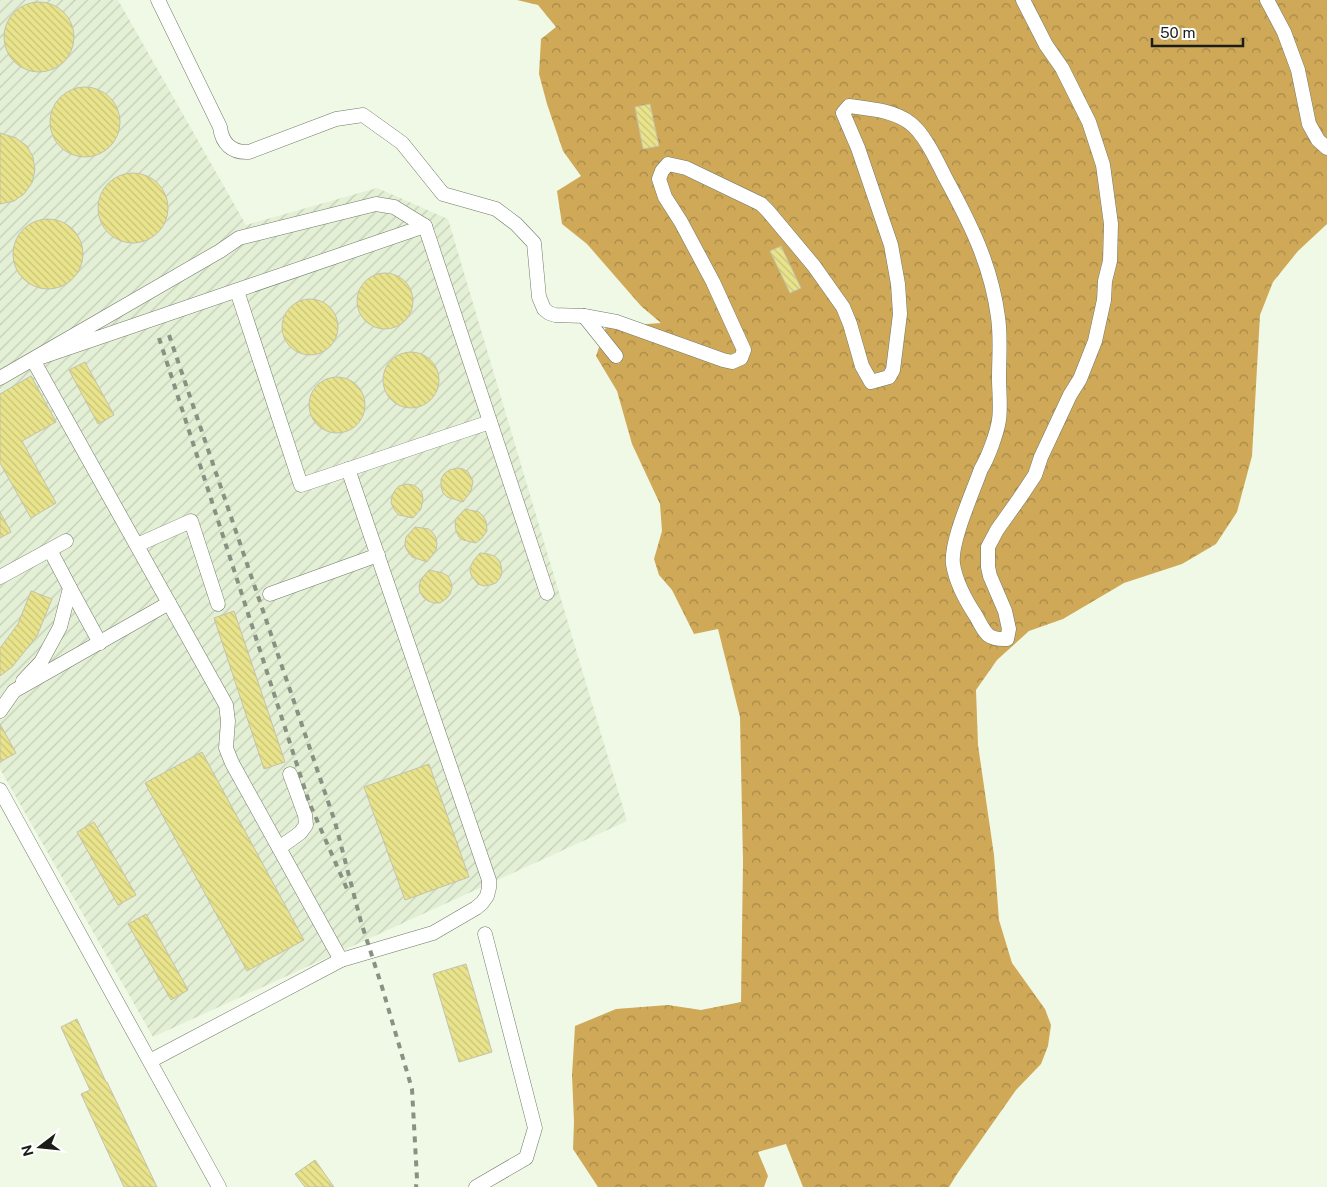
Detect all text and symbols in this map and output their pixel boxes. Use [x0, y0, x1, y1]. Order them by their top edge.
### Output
scale bar [1152, 15, 1243, 47]
text: 50 m [1160, 24, 1195, 41]
north arrow [15, 1122, 65, 1172]
text: N [18, 1143, 37, 1158]

